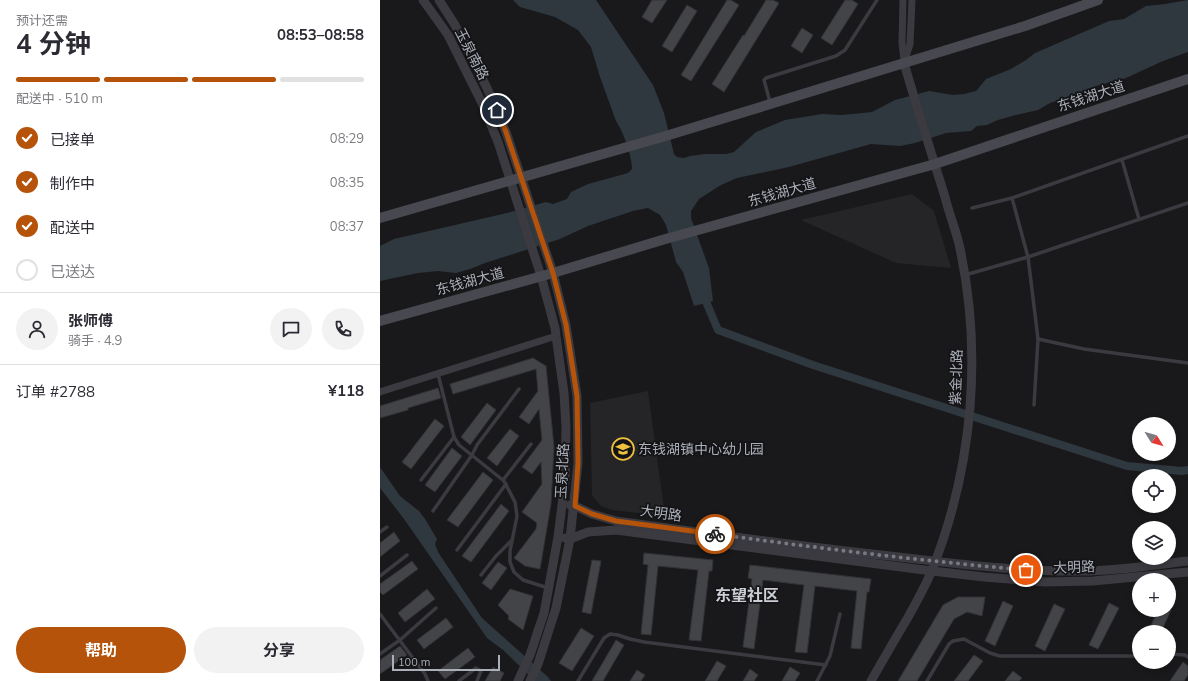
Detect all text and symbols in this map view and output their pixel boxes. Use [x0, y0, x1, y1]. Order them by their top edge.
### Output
text: 预计还需 [16, 12, 68, 28]
text: 08:53–08:58 [277, 25, 364, 44]
street label: 玉泉南路 [451, 25, 493, 83]
text: 4 分钟 [16, 27, 91, 60]
street label: 东钱湖大道 [1055, 77, 1127, 115]
text: 配送中 · 510 m [16, 90, 103, 106]
pin [480, 93, 514, 127]
icon: home [486, 99, 508, 121]
icon: check [16, 127, 38, 149]
text: 已接单 [50, 130, 95, 149]
text: 08:29 [330, 130, 364, 146]
icon: check [16, 171, 38, 193]
text: 制作中 [50, 174, 95, 193]
text: 08:35 [330, 174, 364, 190]
street label: 东钱湖大道 [746, 174, 818, 210]
icon: check [16, 215, 38, 237]
text: 配送中 [50, 218, 95, 237]
text: 08:37 [330, 218, 364, 234]
text: 已送达 [50, 262, 95, 281]
street label: 东钱湖大道 [434, 263, 506, 299]
button: person [16, 308, 58, 350]
button: chat [270, 308, 312, 350]
button: phone [322, 308, 364, 350]
text: 张师傅 [68, 311, 113, 330]
text: 骑手 · 4.9 [68, 332, 122, 348]
street label: 紫金北路 [946, 349, 966, 405]
text: ¥118 [328, 381, 364, 400]
text: 订单 #2788 [16, 382, 95, 401]
north arrow [1132, 417, 1176, 461]
map controls [1132, 417, 1176, 669]
school or university icon: 东钱湖镇中心幼儿园 [610, 436, 636, 462]
place label: 东钱湖镇中心幼儿园 [638, 440, 764, 458]
street label: 玉泉北路 [552, 443, 572, 499]
button: locate [1132, 469, 1176, 513]
street label: 大明路 [639, 501, 683, 525]
courier [695, 514, 735, 554]
button: layers [1132, 521, 1176, 565]
icon: bike [704, 523, 726, 545]
pin [1009, 553, 1043, 587]
street label: 大明路 [1053, 557, 1095, 577]
icon: bag [1015, 559, 1037, 581]
button: + [1132, 573, 1176, 617]
district label: 东望社区 [715, 585, 779, 605]
button: − [1132, 625, 1176, 669]
button: 帮助 [16, 627, 186, 673]
button: 分享 [194, 627, 364, 673]
scale bar [392, 653, 500, 672]
text: 100 m [398, 655, 430, 669]

